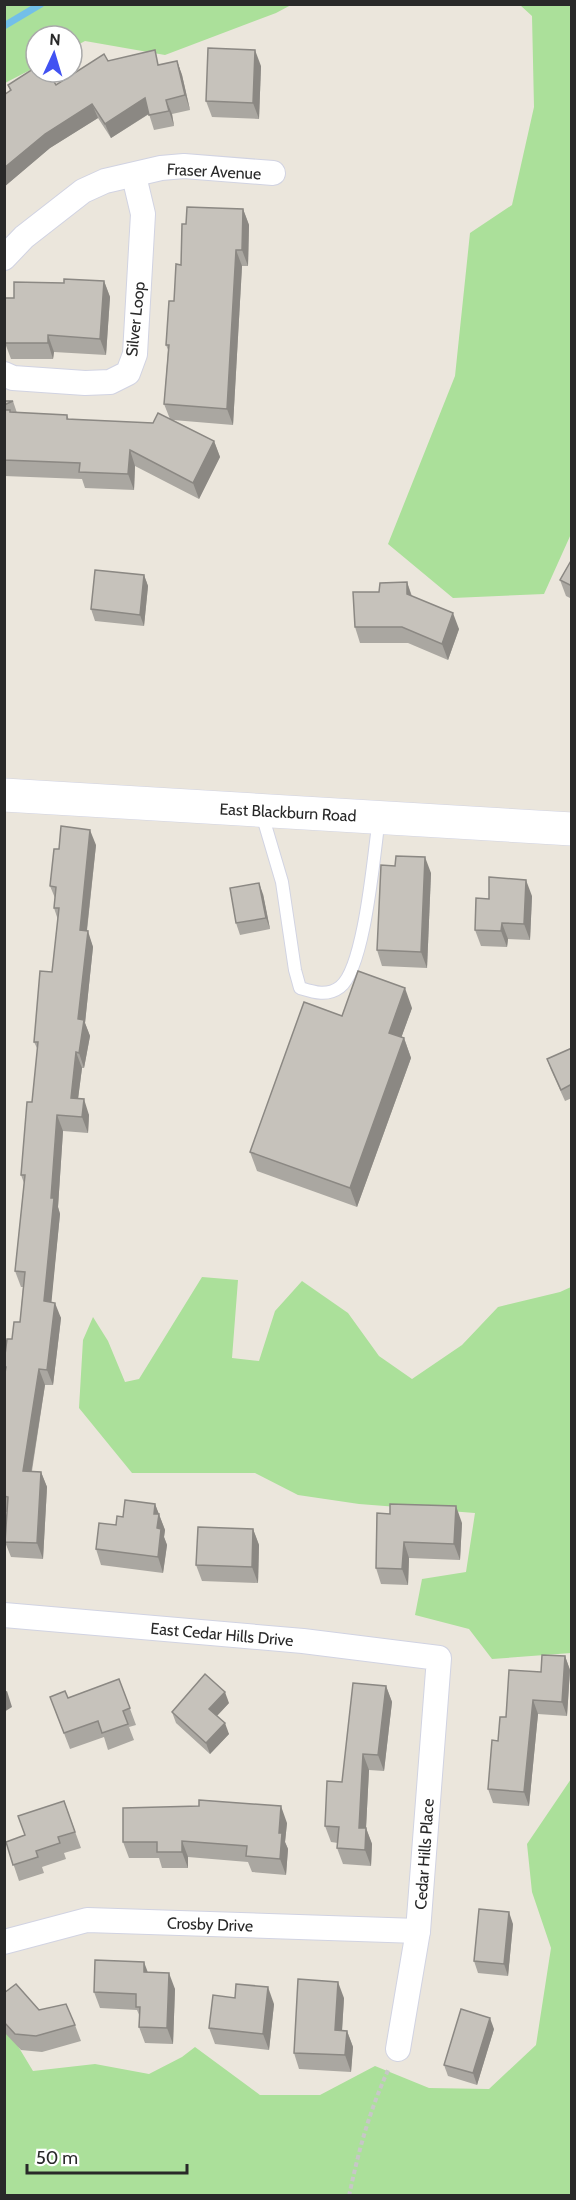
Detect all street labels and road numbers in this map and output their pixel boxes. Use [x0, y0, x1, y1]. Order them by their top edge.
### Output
street label: Fraser Avenue [166, 160, 262, 183]
street label: Silver Loop [122, 281, 149, 357]
street label: East Blackburn Road [219, 799, 357, 826]
street label: East Cedar Hills Drive [150, 1619, 294, 1650]
street label: Cedar Hills Place [411, 1798, 438, 1910]
street label: Crosby Drive [167, 1913, 253, 1935]

